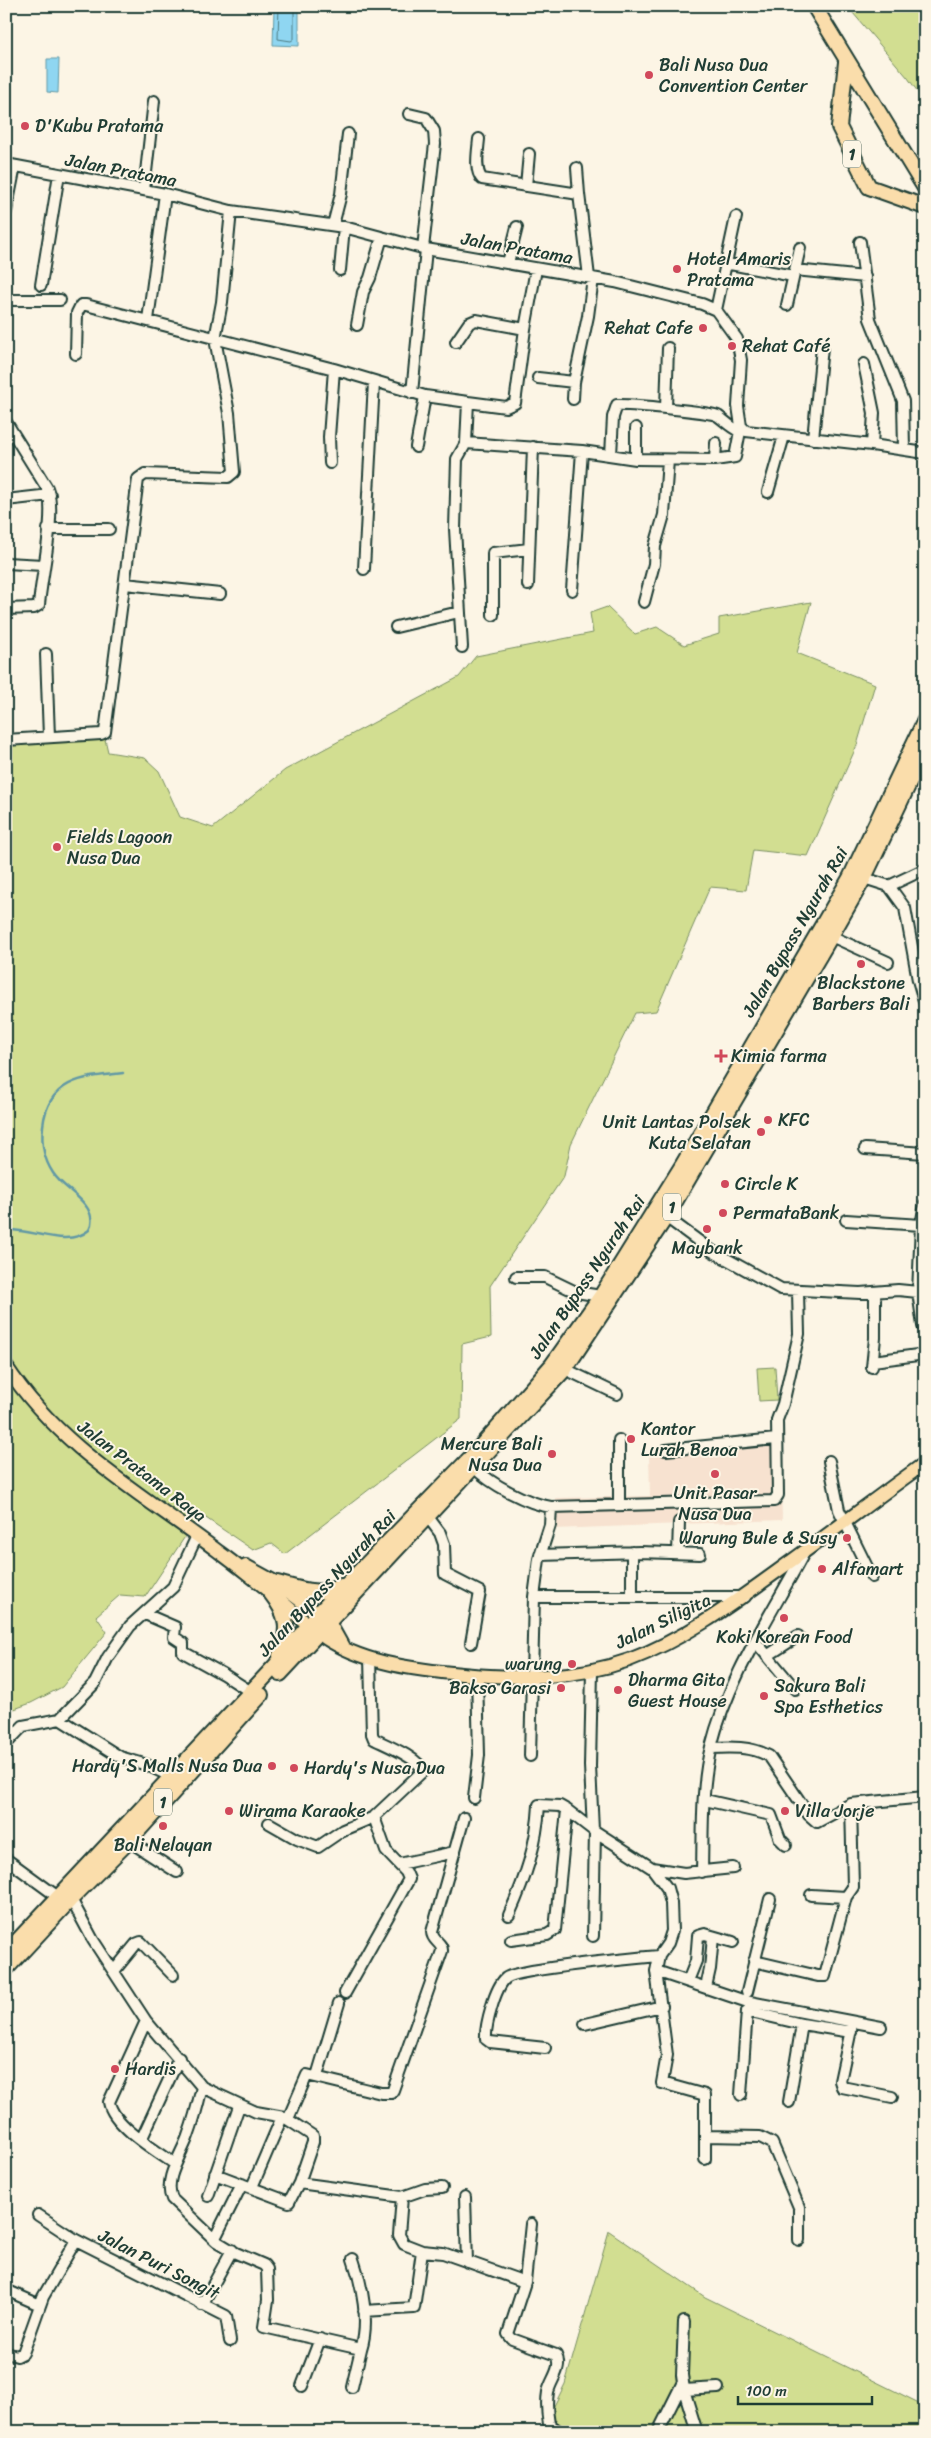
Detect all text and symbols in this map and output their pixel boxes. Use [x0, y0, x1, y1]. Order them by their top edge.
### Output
place label: Bali Nusa Dua Convention Center [659, 49, 809, 102]
marker: Bali Nusa Dua Convention Center [643, 69, 655, 81]
place label: D'Kubu Pratama [35, 110, 164, 142]
marker: D'Kubu Pratama [19, 120, 31, 132]
road number: 1 [843, 140, 861, 168]
street label: Jalan Pratama [62, 143, 180, 197]
street label: Jalan Pratama [458, 222, 576, 274]
place label: Hotel Amaris Pratama [687, 243, 792, 296]
marker: Hotel Amaris Pratama [671, 263, 683, 275]
place label: Rehat Cafe [604, 312, 693, 344]
marker: Rehat Cafe [697, 322, 709, 334]
place label: Rehat Café [742, 330, 831, 362]
marker: Rehat Café [726, 340, 738, 352]
place label: Fields Lagoon Nusa Dua [67, 821, 172, 874]
street label: Jalan Bypass Ngurah Rai [733, 840, 857, 1024]
marker: Fields Lagoon Nusa Dua [51, 841, 63, 853]
marker: Blackstone Barbers Bali [855, 958, 867, 970]
place label: Blackstone Barbers Bali [812, 967, 911, 1020]
place label: Kimia farma [731, 1040, 827, 1072]
marker: Kimia farma [715, 1050, 727, 1062]
place label: KFC [778, 1104, 810, 1136]
place label: Unit Lantas Polsek Kuta Selatan [603, 1106, 751, 1159]
marker: KFC [762, 1114, 774, 1126]
marker: Unit Lantas Polsek Kuta Selatan [755, 1126, 767, 1138]
place label: Circle K [735, 1168, 799, 1200]
marker: Circle K [719, 1178, 731, 1190]
street label: Jalan Bypass Ngurah Rai [519, 1187, 655, 1367]
road number: 1 [663, 1194, 681, 1220]
place label: PermataBank [733, 1197, 840, 1229]
marker: PermataBank [717, 1207, 729, 1219]
marker: Maybank [701, 1223, 713, 1235]
place label: Maybank [671, 1232, 743, 1264]
street label: Jalan Pratama Raya [69, 1411, 214, 1531]
place label: Kantor Lurah Benoa [641, 1413, 739, 1466]
place label: Mercure Bali Nusa Dua [441, 1428, 543, 1481]
marker: Kantor Lurah Benoa [625, 1433, 637, 1445]
marker: Mercure Bali Nusa Dua [546, 1448, 558, 1460]
marker: Unit Pasar Nusa Dua [709, 1468, 721, 1480]
place label: Unit Pasar Nusa Dua [674, 1477, 758, 1530]
street label: Jalan Bypass Ngurah Rai [249, 1501, 405, 1665]
place label: Warung Bule & Susy [679, 1522, 838, 1554]
marker: Warung Bule & Susy [841, 1532, 853, 1544]
place label: Alfamart [831, 1553, 904, 1585]
marker: Alfamart [816, 1563, 828, 1575]
street label: Jalan Siligita [609, 1584, 716, 1658]
marker: Koki Korean Food [778, 1612, 790, 1624]
place label: Koki Korean Food [716, 1621, 853, 1653]
place label: warung [505, 1648, 562, 1680]
marker: warung [566, 1658, 578, 1670]
place label: Dharma Gita Guest House [628, 1664, 727, 1717]
place label: Sakura Bali Spa Esthetics [774, 1670, 884, 1723]
place label: Bakso Garasi [449, 1672, 552, 1704]
marker: Bakso Garasi [555, 1682, 567, 1694]
marker: Dharma Gita Guest House [612, 1684, 624, 1696]
marker: Sakura Bali Spa Esthetics [758, 1690, 770, 1702]
place label: Hardy'S Malls Nusa Dua [72, 1750, 263, 1782]
place label: Hardy's Nusa Dua [304, 1752, 445, 1784]
marker: Hardy'S Malls Nusa Dua [266, 1760, 278, 1772]
marker: Hardy's Nusa Dua [288, 1762, 300, 1774]
road number: 1 [154, 1788, 172, 1815]
place label: Wirama Karaoke [239, 1795, 366, 1827]
place label: Villa Jorje [795, 1795, 874, 1827]
marker: Wirama Karaoke [223, 1805, 235, 1817]
marker: Villa Jorje [779, 1805, 791, 1817]
marker: Bali Nelayan [157, 1820, 169, 1832]
place label: Bali Nelayan [114, 1829, 213, 1861]
place label: Hardis [125, 2053, 177, 2085]
marker: Hardis [109, 2063, 121, 2075]
street label: Jalan Puri Songit [92, 2219, 226, 2309]
scale bar [738, 2373, 872, 2405]
text: 100 m [746, 2378, 787, 2404]

